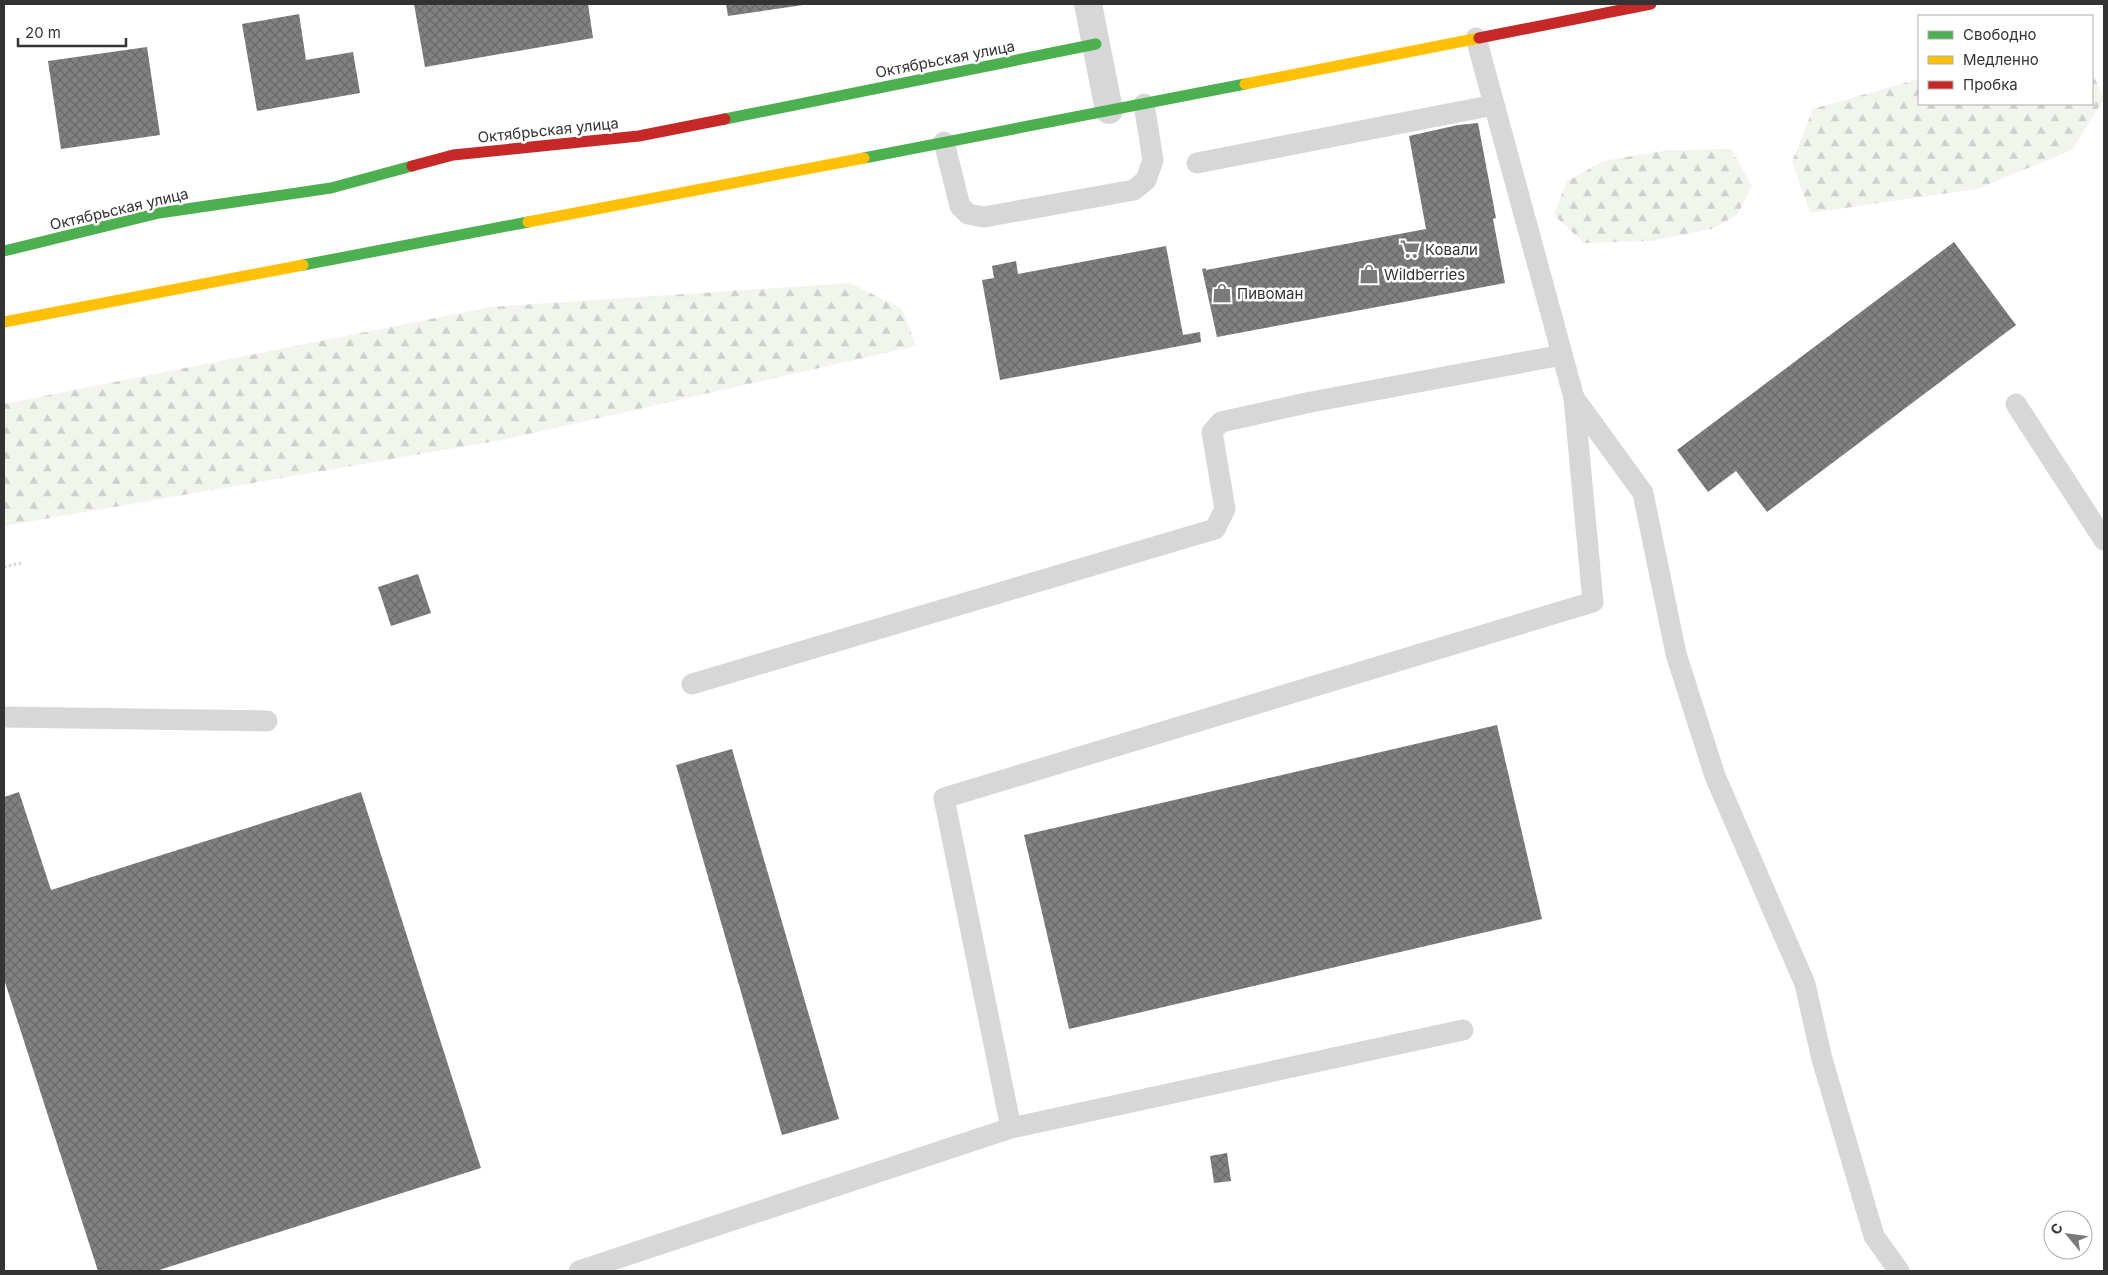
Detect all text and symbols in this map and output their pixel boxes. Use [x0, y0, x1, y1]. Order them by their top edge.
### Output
scale bar [18, 15, 125, 47]
legend [1918, 15, 2093, 105]
text: 20 m [25, 23, 61, 42]
text: Свободно [1963, 25, 2037, 44]
street label: Октябрьская улица [874, 36, 1016, 82]
text: Медленно [1963, 50, 2039, 69]
text: Пробка [1963, 75, 2018, 94]
street label: Октябрьская улица [477, 113, 619, 147]
street label: Октябрьская улица [48, 184, 190, 234]
supermarket icon: Ковали [1399, 238, 1421, 260]
place label: Ковали [1425, 240, 1478, 259]
shop icon: Wildberries [1358, 263, 1380, 285]
place label: Wildberries [1384, 265, 1465, 284]
shop icon: Пивоман [1211, 282, 1233, 304]
place label: Пивоман [1237, 284, 1303, 303]
north arrow [2043, 1210, 2093, 1260]
text: С [2046, 1220, 2066, 1237]

